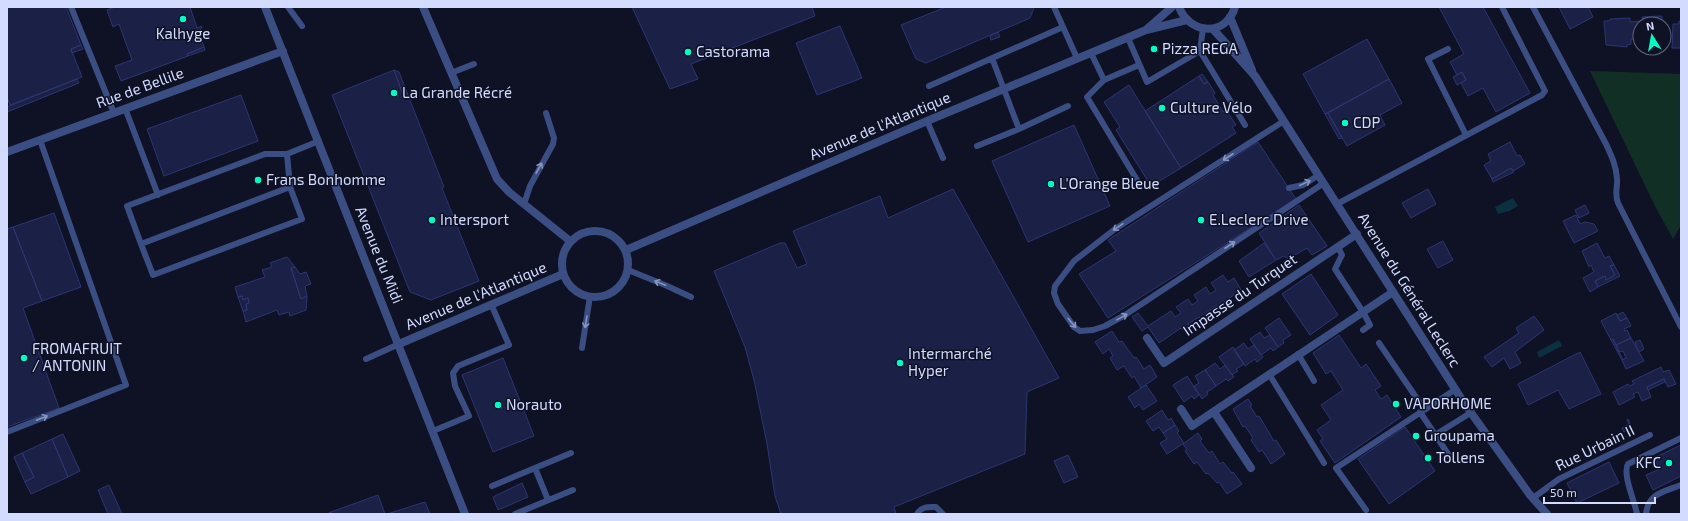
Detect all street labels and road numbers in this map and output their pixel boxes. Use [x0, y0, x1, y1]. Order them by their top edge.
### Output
street label: Rue de Bellile [93, 63, 186, 111]
street label: Avenue de l'Atlantique [806, 87, 953, 163]
street label: Avenue du Midi [352, 203, 408, 306]
street label: Avenue du Général Leclerc [1355, 209, 1465, 370]
street label: Impasse du Turquet [1179, 249, 1300, 339]
street label: Avenue de l'Atlantique [402, 257, 549, 333]
street label: Rue Urbain II [1552, 420, 1637, 474]

